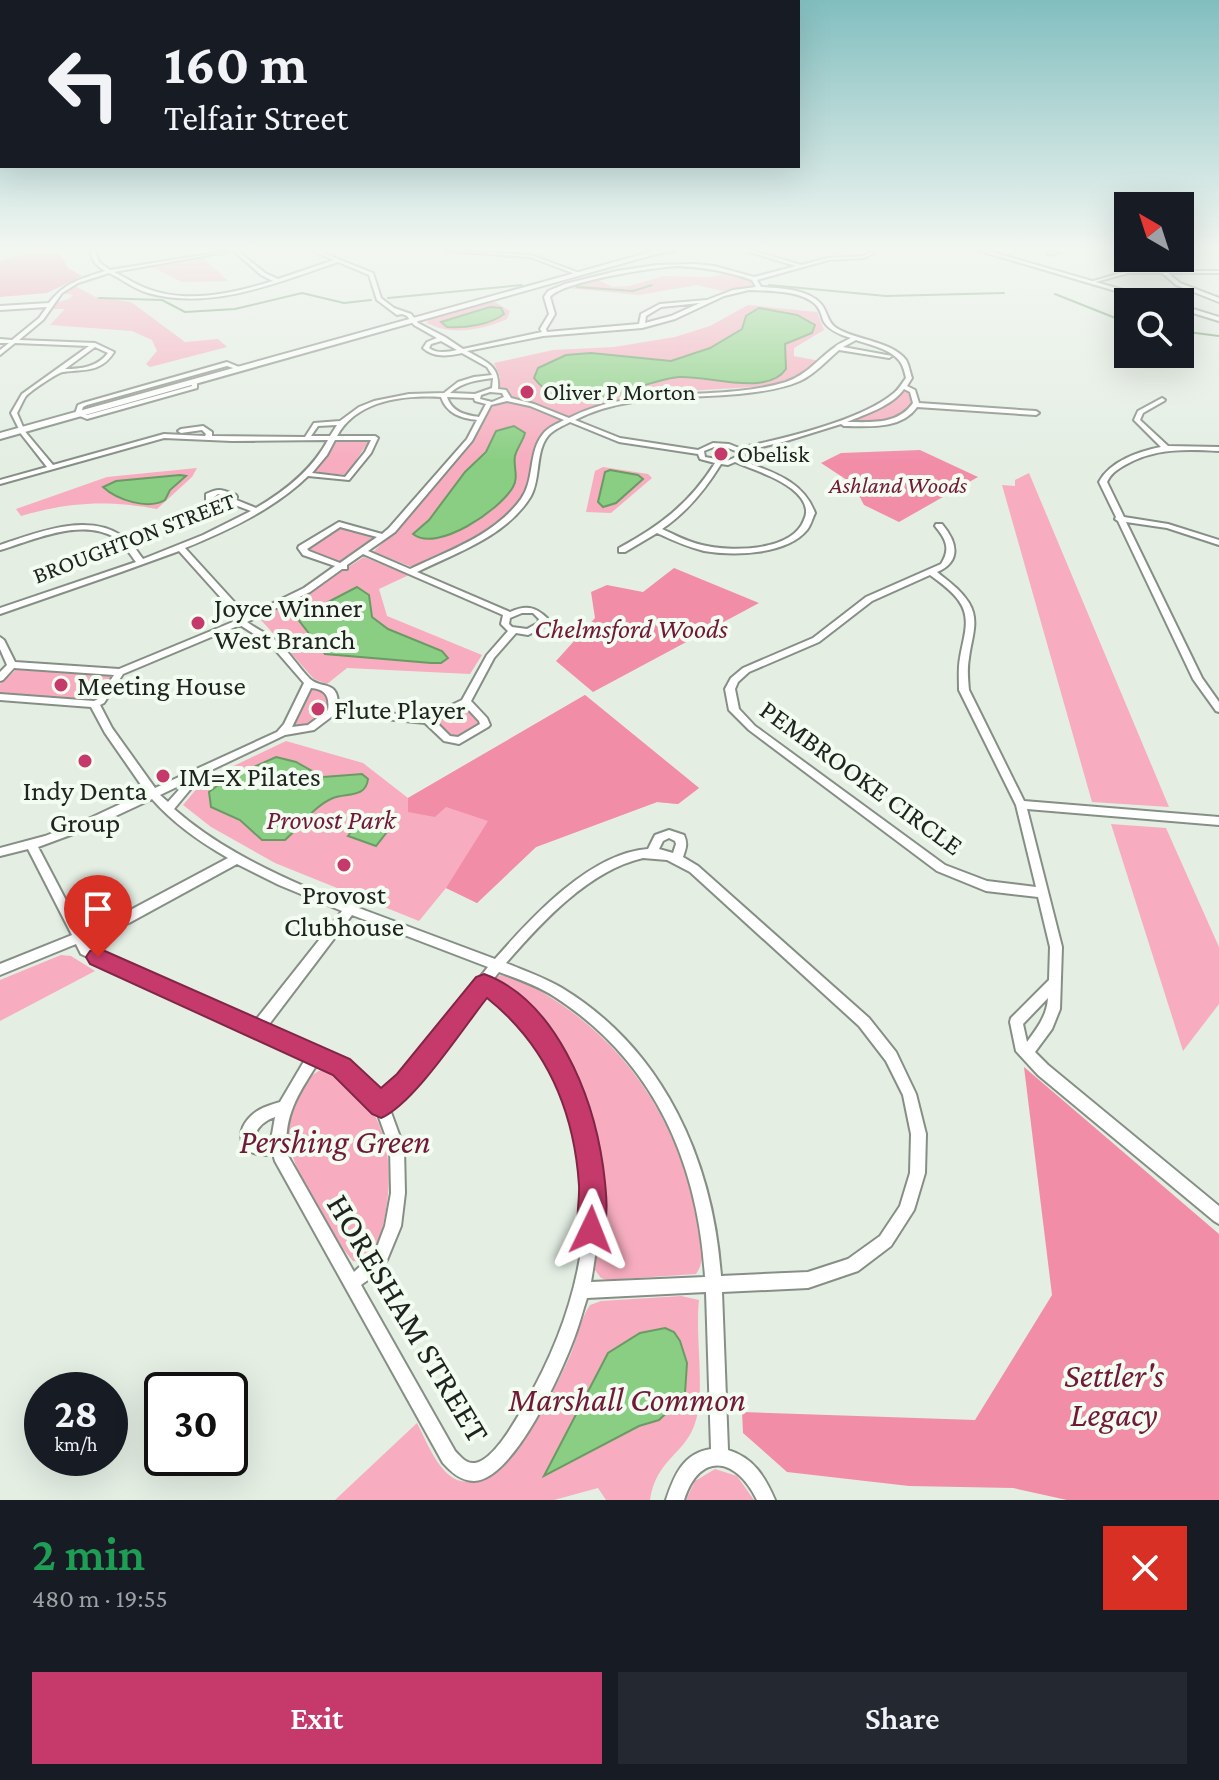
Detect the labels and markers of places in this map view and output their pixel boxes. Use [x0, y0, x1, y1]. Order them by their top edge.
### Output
place label: Oliver P Morton [543, 378, 696, 405]
marker: Oliver P Morton [518, 383, 536, 401]
place label: Obelisk [737, 440, 810, 467]
marker: Obelisk [712, 445, 730, 463]
place label: Joyce Winner West Branch [211, 592, 363, 655]
marker: Joyce Winner West Branch [189, 614, 207, 632]
place label: Meeting House [77, 670, 246, 701]
marker: Meeting House [52, 676, 70, 694]
place label: Flute Player [334, 694, 466, 725]
marker: Flute Player [309, 700, 327, 718]
marker: Indy Denta Group [76, 752, 94, 770]
place label: IM=X Pilates [179, 761, 321, 792]
marker: IM=X Pilates [154, 767, 172, 785]
place label: Indy Denta Group [23, 775, 147, 838]
marker: Provost Clubhouse [335, 856, 353, 874]
pin [64, 875, 132, 957]
place label: Provost Clubhouse [284, 879, 404, 942]

